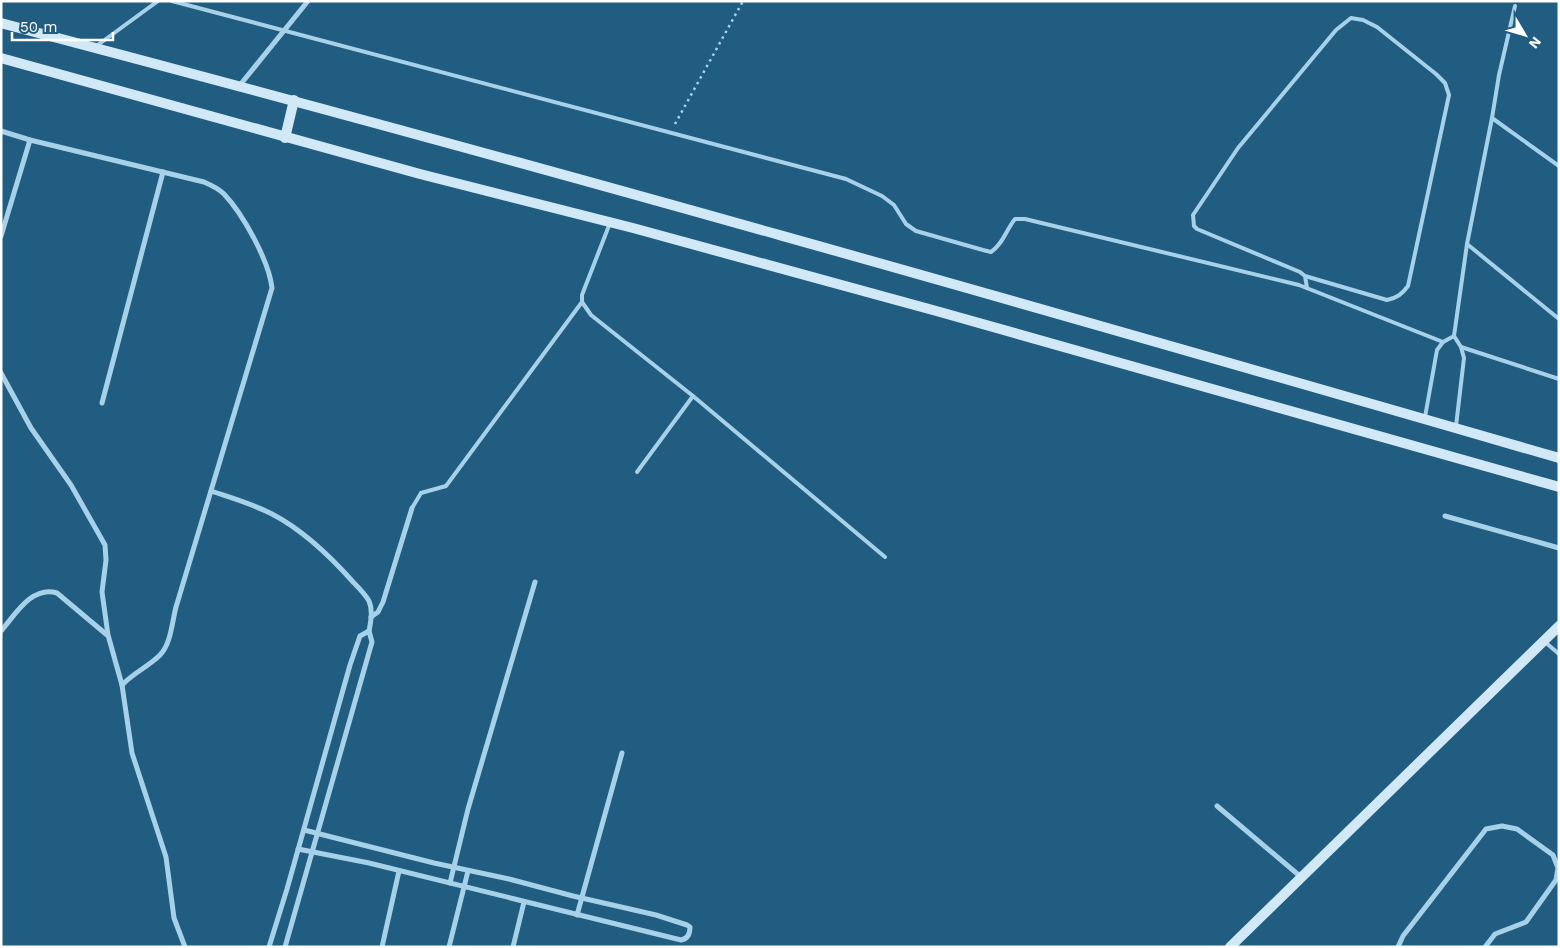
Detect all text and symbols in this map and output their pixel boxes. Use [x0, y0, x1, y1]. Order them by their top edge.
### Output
scale bar [12, 10, 114, 42]
north arrow [1500, 10, 1550, 60]
text: 50 m [20, 18, 57, 36]
text: N [1526, 34, 1545, 52]

